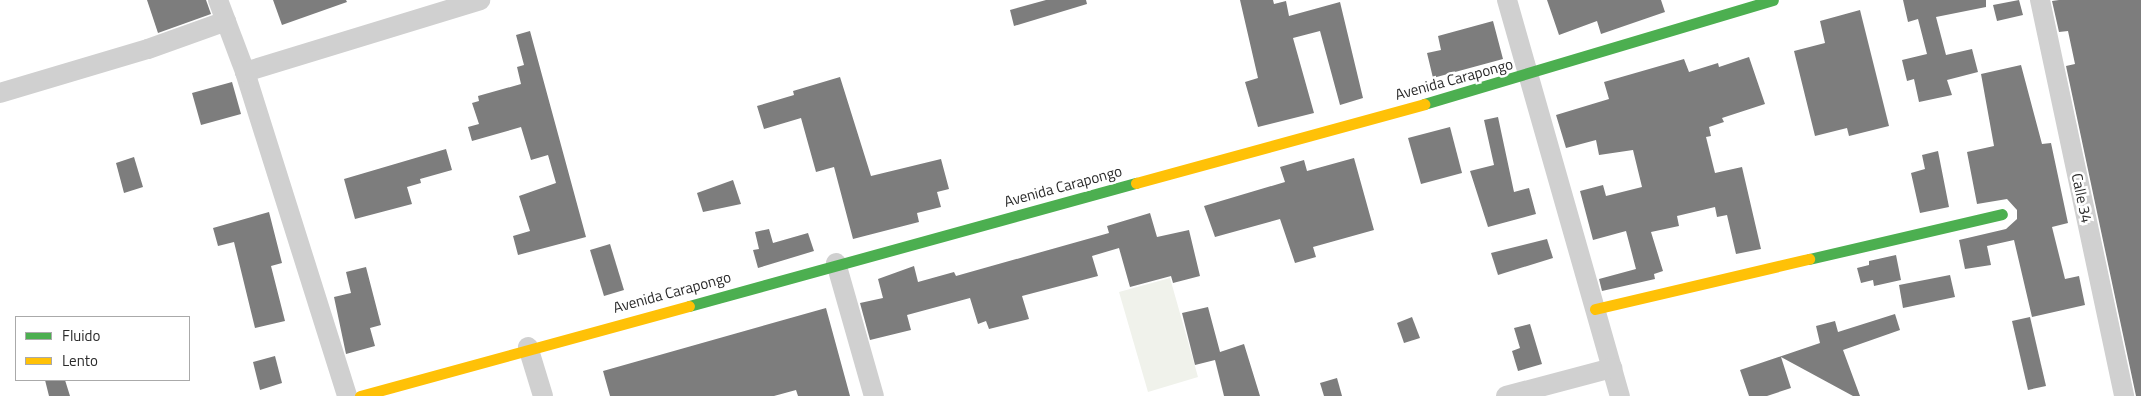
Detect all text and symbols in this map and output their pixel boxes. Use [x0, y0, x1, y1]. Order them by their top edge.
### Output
street label: Avenida Carapongo [1393, 55, 1515, 103]
street label: Avenida Carapongo [1002, 162, 1124, 210]
street label: Calle 34 [2068, 172, 2096, 224]
street label: Avenida Carapongo [611, 268, 733, 316]
legend [15, 316, 190, 381]
text: Fluido [62, 324, 100, 347]
text: Lento [62, 349, 98, 372]

